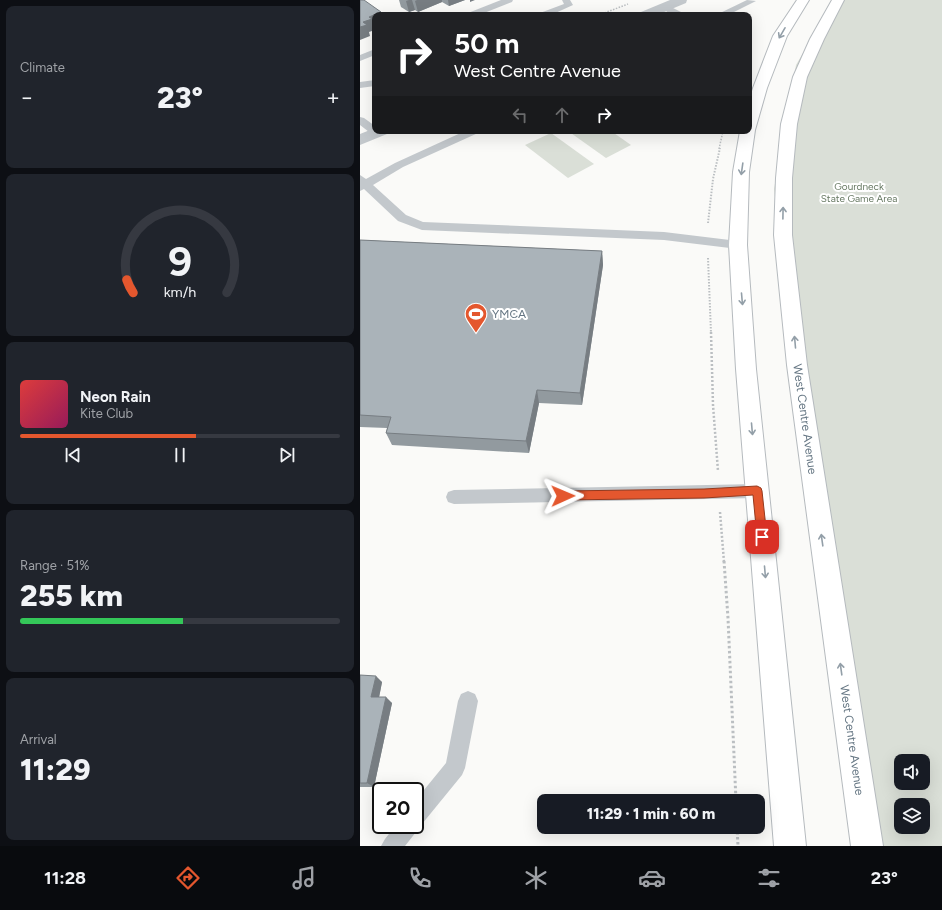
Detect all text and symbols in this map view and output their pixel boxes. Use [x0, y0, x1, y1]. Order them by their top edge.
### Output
text: 50 m [454, 26, 520, 60]
one-way arrow [778, 27, 786, 39]
icon: right [388, 28, 440, 80]
text: Climate [20, 60, 65, 75]
text: West Centre Avenue [454, 60, 621, 82]
text: 23° [157, 79, 203, 116]
text: − [20, 84, 34, 111]
text: + [326, 84, 340, 111]
icon: left [509, 104, 531, 126]
icon: ahead [551, 104, 573, 126]
icon: right [593, 104, 615, 126]
one-way arrow [738, 162, 746, 175]
park label: Gourdneck State Game Area [821, 180, 897, 205]
one-way arrow [780, 207, 787, 220]
text: 9 [168, 236, 192, 286]
text: km/h [164, 283, 196, 301]
one-way arrow [739, 292, 746, 305]
sports icon: YMCA [463, 301, 489, 334]
place label: YMCA [492, 307, 526, 321]
one-way arrow [791, 336, 798, 349]
street label: West Centre Avenue [790, 363, 820, 476]
text: Neon Rain [80, 388, 151, 406]
text: Kite Club [80, 406, 133, 421]
one-way arrow [748, 422, 755, 435]
icon: previous [62, 444, 84, 466]
icon: pause [169, 444, 191, 466]
icon: next [276, 444, 298, 466]
position arrow [542, 475, 584, 517]
pin [745, 520, 779, 554]
icon: arrive [751, 526, 773, 548]
one-way arrow [818, 534, 826, 547]
text: Range · 51% [20, 558, 90, 573]
one-way arrow [761, 565, 769, 578]
text: 255 km [20, 577, 123, 614]
one-way arrow [837, 663, 845, 676]
street label: West Centre Avenue [837, 684, 867, 797]
text: Arrival [20, 732, 57, 747]
text: 11:29 [20, 751, 91, 788]
map controls [894, 754, 930, 834]
button: sound [894, 754, 930, 790]
speed limit sign: 20 [372, 782, 424, 834]
button: layers [894, 798, 930, 834]
text: 11:29 · 1 min · 60 m [587, 805, 715, 823]
icon: directions [174, 864, 202, 892]
icon: music [290, 864, 318, 892]
icon: phone [406, 864, 434, 892]
icon: climate [522, 864, 550, 892]
icon: car [638, 864, 666, 892]
icon: filters [755, 864, 783, 892]
text: 11:28 [44, 867, 86, 889]
text: 23° [871, 867, 898, 889]

